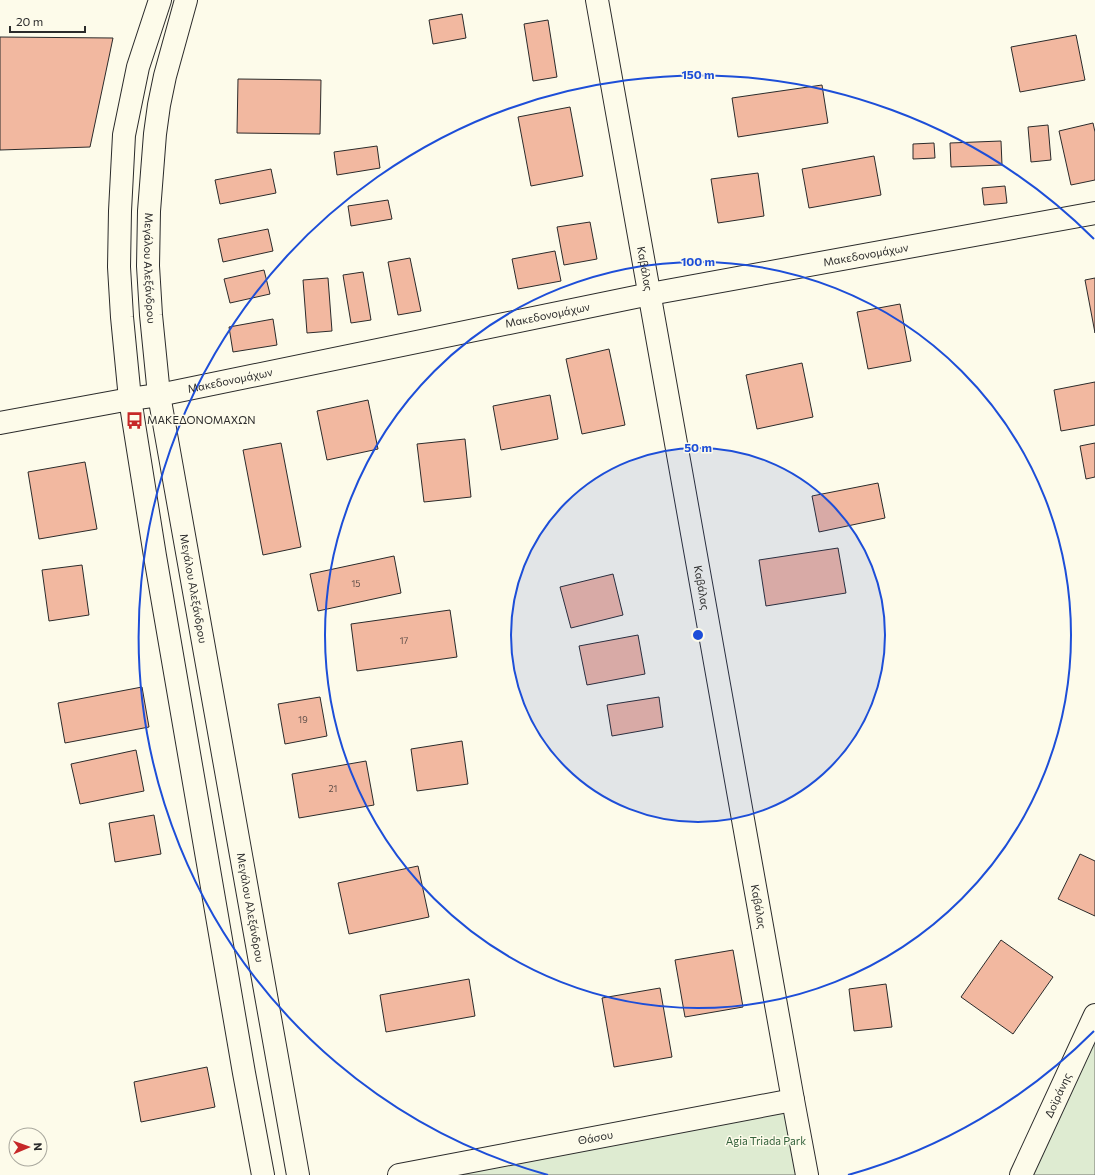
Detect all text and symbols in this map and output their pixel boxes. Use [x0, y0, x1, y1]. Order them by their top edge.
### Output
scale bar [10, 8, 85, 34]
text: 20 m [16, 14, 43, 28]
text: 150 m [681, 67, 715, 81]
street label: Μεγάλου Αλεξάνδρου [142, 212, 159, 324]
street label: Μακεδονομάχων [822, 240, 910, 268]
street label: Καβάλας [635, 245, 656, 292]
text: 100 m [681, 254, 715, 268]
street label: Μακεδονομάχων [504, 299, 591, 330]
street label: Μακεδονομάχων [186, 365, 274, 395]
bus stop icon: ΜΑΚΕΔΟΝΟΜΑΧΩΝ [124, 410, 144, 430]
place label: ΜΑΚΕΔΟΝΟΜΑΧΩΝ [147, 413, 255, 426]
text: 50 m [684, 440, 712, 454]
street label: Μεγάλου Αλεξάνδρου [178, 533, 210, 644]
street label: Καβάλας [692, 564, 713, 611]
house number: 15 [351, 578, 361, 589]
centre of rings [691, 628, 705, 642]
house number: 17 [400, 635, 409, 646]
house number: 19 [298, 714, 308, 725]
house number: 21 [329, 783, 337, 794]
street label: Μεγάλου Αλεξάνδρου [235, 852, 267, 963]
street label: Καβάλας [749, 883, 769, 930]
street label: Δοϊράνης [1041, 1070, 1073, 1119]
north arrow [8, 1127, 48, 1167]
street label: Θάσου [577, 1127, 614, 1147]
park label: Agia Triada Park [726, 1134, 806, 1147]
text: N [32, 1142, 45, 1151]

